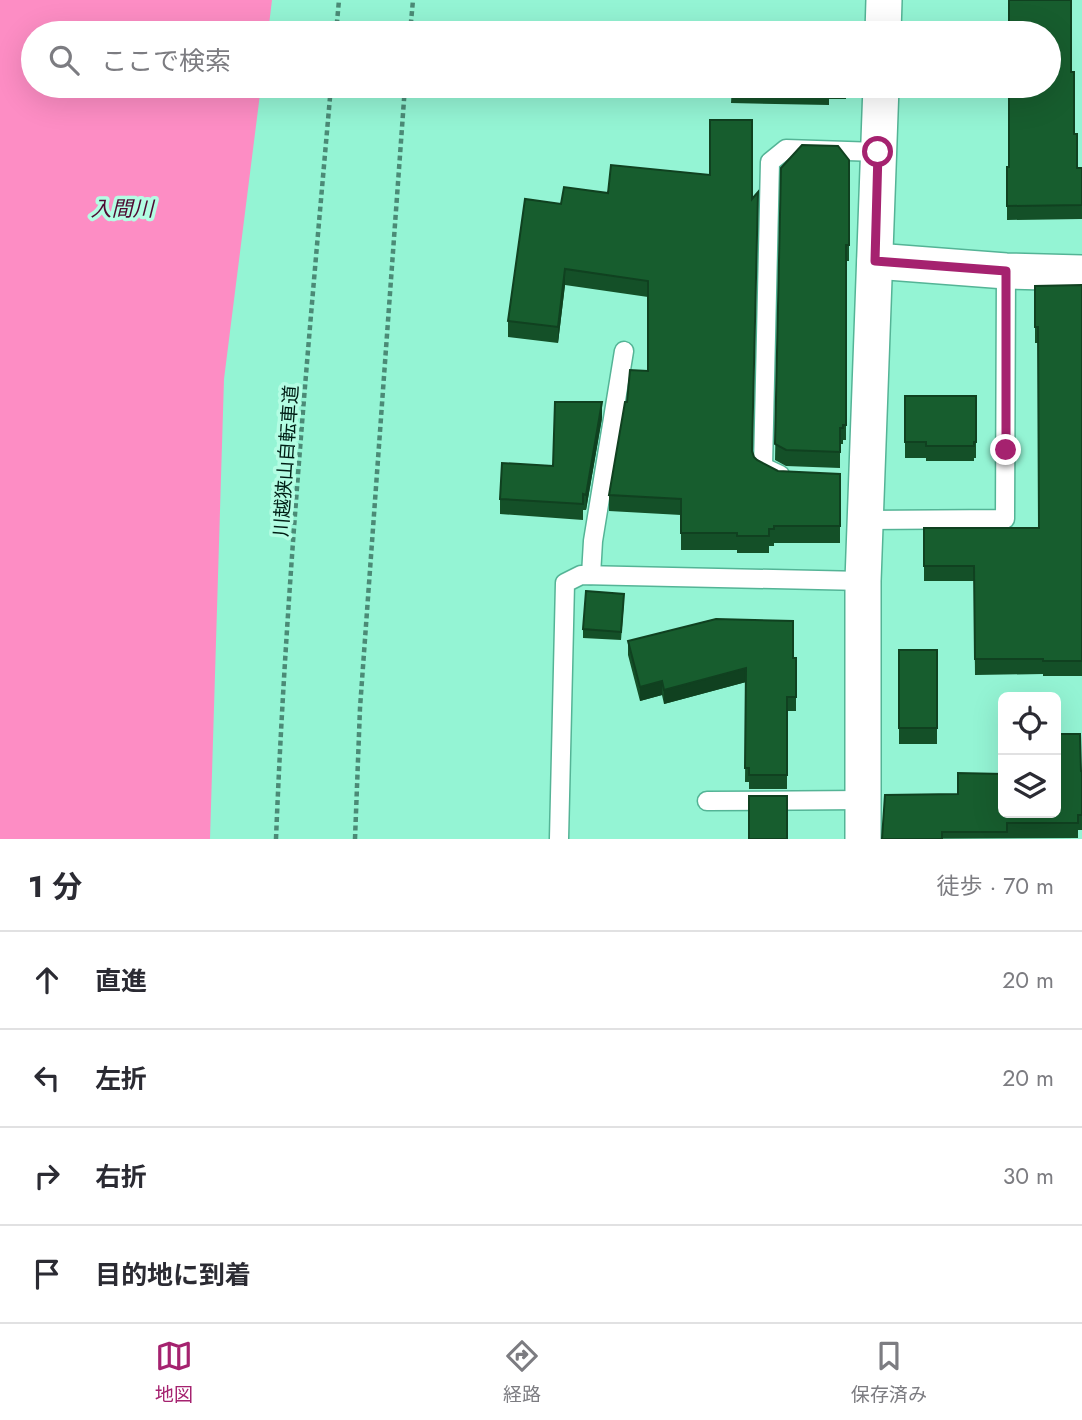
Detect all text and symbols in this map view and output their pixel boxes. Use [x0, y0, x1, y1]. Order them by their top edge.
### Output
search box [21, 21, 1061, 98]
icon: search [45, 41, 83, 79]
text: ここで検索 [101, 42, 231, 80]
route start [862, 136, 893, 167]
water label: 入間川 [91, 194, 155, 224]
street label: 川越狭山自転車道 [267, 384, 305, 538]
route end [990, 434, 1021, 465]
map controls [998, 692, 1061, 818]
button: locate [998, 692, 1061, 755]
button: layers [998, 755, 1061, 818]
text: 1 分 [28, 865, 82, 908]
text: 徒歩 · 70 m [937, 869, 1054, 903]
icon: ahead [28, 961, 66, 999]
text: 直進 [95, 962, 147, 1000]
text: 20 m [1002, 963, 1054, 997]
icon: left [28, 1059, 66, 1097]
text: 左折 [95, 1060, 147, 1098]
text: 20 m [1002, 1061, 1054, 1095]
icon: right [28, 1157, 66, 1195]
text: 右折 [95, 1158, 147, 1196]
text: 30 m [1003, 1159, 1054, 1193]
icon: arrive [28, 1255, 66, 1293]
text: 目的地に到着 [95, 1256, 251, 1294]
tab: 地図 [155, 1337, 193, 1408]
tab: 経路 [503, 1337, 541, 1408]
tab: 保存済み [851, 1337, 927, 1408]

